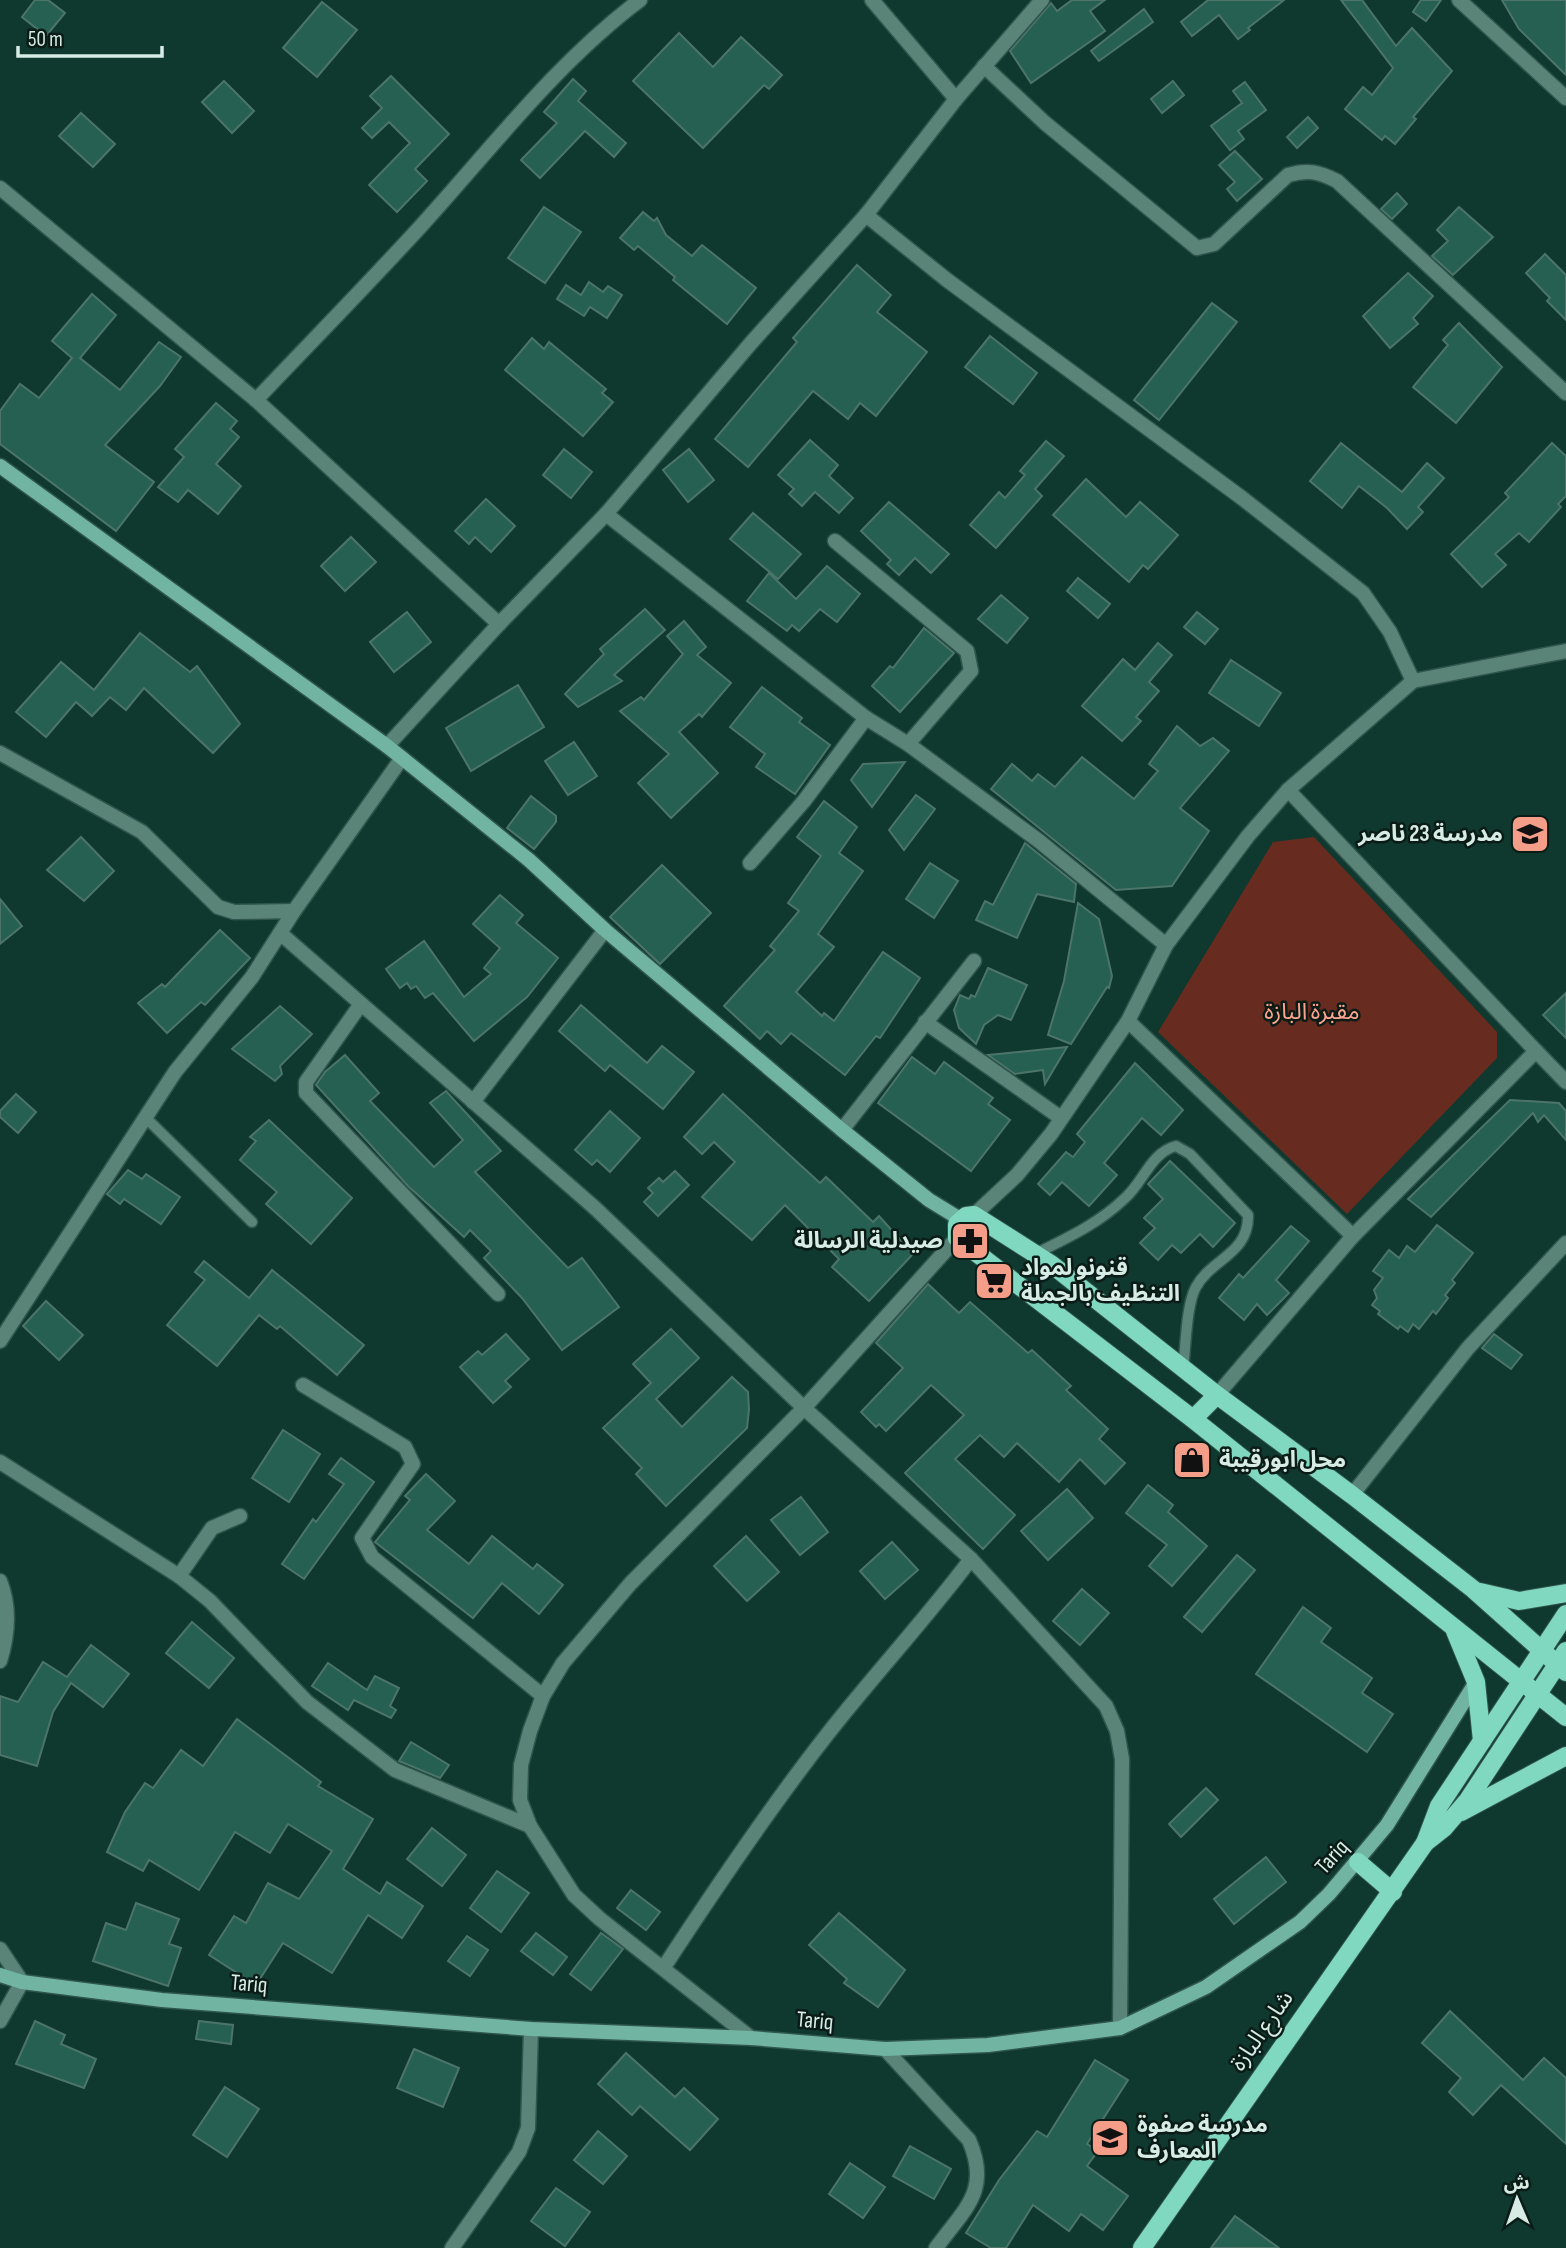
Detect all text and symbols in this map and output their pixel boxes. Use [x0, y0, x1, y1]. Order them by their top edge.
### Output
scale bar [18, 14, 161, 58]
text: 50 m [28, 27, 63, 52]
school or university icon: مدرسة 23 ناصر [1509, 813, 1551, 855]
place label: مدرسة 23 ناصر [1357, 820, 1503, 848]
park label: مقبرة البازة [1264, 998, 1360, 1026]
pharmacy icon: صيدلية الرسالة [949, 1220, 991, 1262]
place label: صيدلية الرسالة [794, 1227, 943, 1255]
place label: قنونو لمواد التنظيف بالجملة [1021, 1254, 1180, 1308]
supermarket icon: قنونو لمواد التنظيف بالجملة [973, 1260, 1015, 1302]
shop icon: محل ابورقيبة [1171, 1439, 1213, 1481]
place label: محل ابورقيبة [1219, 1446, 1346, 1474]
street label: Tariq [1309, 1834, 1355, 1880]
street label: Tariq [229, 1968, 269, 2000]
street label: شارع البازة [1224, 1986, 1301, 2078]
street label: Tariq [795, 2005, 835, 2037]
place label: مدرسة صفوة المعارف [1137, 2111, 1268, 2165]
school or university icon: مدرسة صفوة المعارف [1089, 2117, 1131, 2159]
north arrow [1482, 2164, 1552, 2234]
text: ش [1503, 2172, 1530, 2195]

